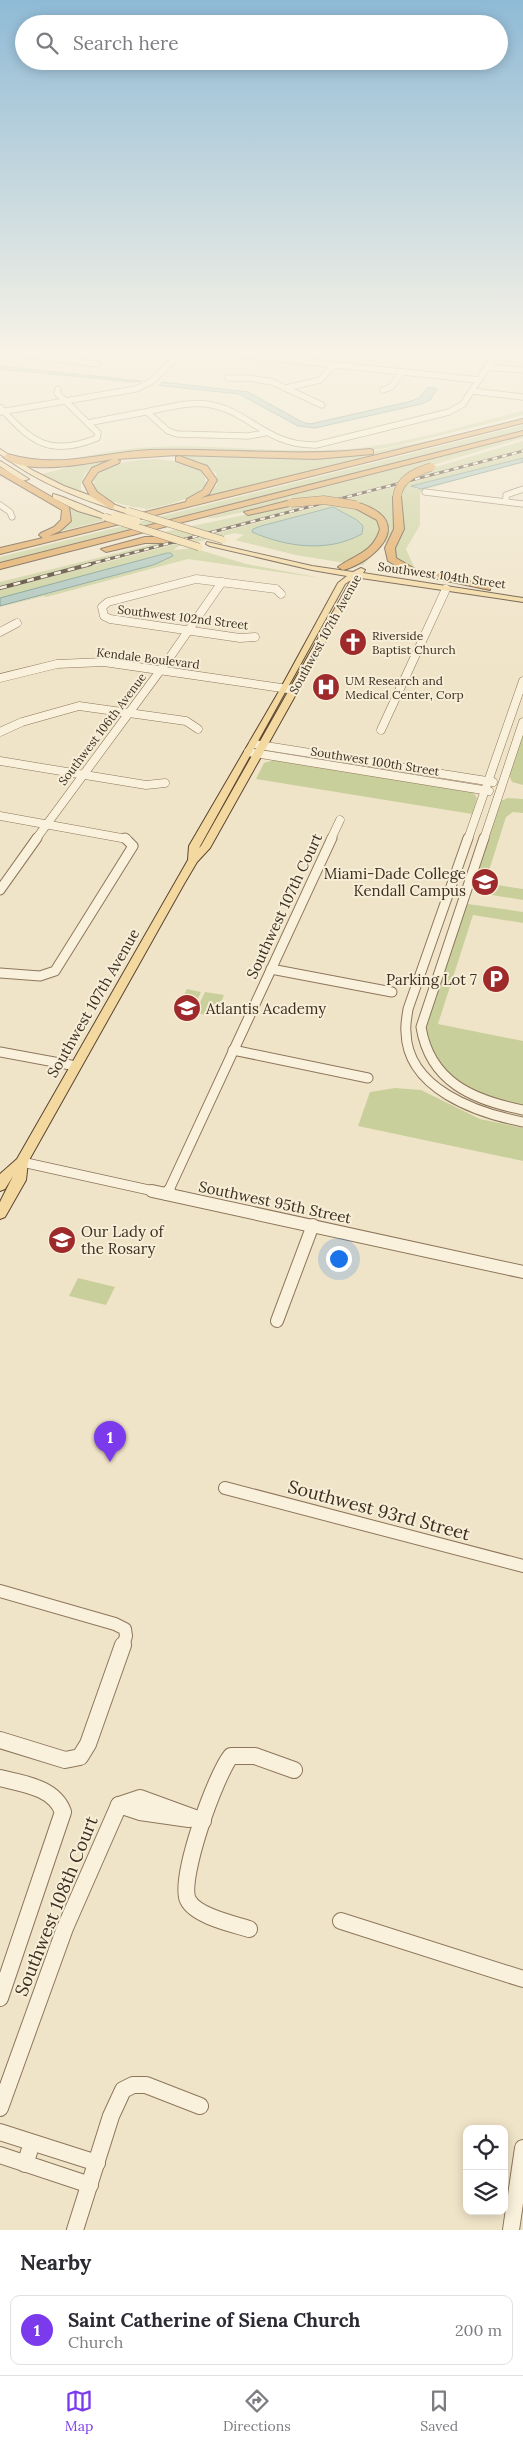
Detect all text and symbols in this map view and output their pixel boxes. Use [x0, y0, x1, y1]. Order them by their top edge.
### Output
search box [15, 15, 508, 70]
icon: search [33, 29, 61, 57]
text: Search here [73, 31, 179, 55]
street label: Southwest 104th Street [377, 559, 507, 591]
street label: Southwest 107th Avenue [286, 571, 364, 697]
street label: Southwest 102nd Street [117, 602, 250, 633]
church icon: Riverside Baptist Church [338, 627, 368, 657]
place label: Riverside Baptist Church [372, 628, 456, 657]
street label: Kendale Boulevard [96, 644, 200, 672]
street label: Southwest 106th Avenue [55, 670, 149, 788]
hospital icon: UM Research and Medical Center, Corp [311, 672, 341, 702]
place label: UM Research and Medical Center, Corp [345, 673, 464, 702]
street label: Southwest 100th Street [309, 743, 441, 779]
street label: Southwest 107th Court [242, 830, 326, 982]
place label: Miami-Dade College Kendall Campus [324, 864, 466, 900]
school or university icon: Miami-Dade College Kendall Campus [470, 867, 500, 897]
street label: Southwest 107th Avenue [43, 925, 143, 1081]
parking icon: Parking Lot 7 [481, 964, 511, 994]
place label: Parking Lot 7 [386, 970, 477, 989]
school or university icon: Atlantis Academy [172, 993, 202, 1023]
place label: Atlantis Academy [205, 999, 326, 1018]
street label: Southwest 95th Street [197, 1177, 353, 1228]
place label: Our Lady of the Rosary [81, 1222, 164, 1258]
school or university icon: Our Lady of the Rosary [47, 1225, 77, 1255]
your location [326, 1246, 352, 1272]
pin: 1 [94, 1421, 126, 1462]
street label: Southwest 93rd Street [285, 1475, 473, 1545]
street label: Southwest 108th Court [9, 1813, 103, 1999]
map controls [463, 2125, 508, 2215]
button: locate [463, 2125, 508, 2170]
button: layers [463, 2170, 508, 2215]
text: Nearby [20, 2249, 91, 2276]
text: Saint Catherine of Siena Church [68, 2308, 360, 2332]
text: 1 [34, 2320, 40, 2340]
text: 200 m [455, 2320, 502, 2340]
text: Church [68, 2332, 123, 2352]
tab: Map [65, 2387, 93, 2435]
tab: Directions [223, 2387, 291, 2435]
tab: Saved [420, 2387, 458, 2435]

